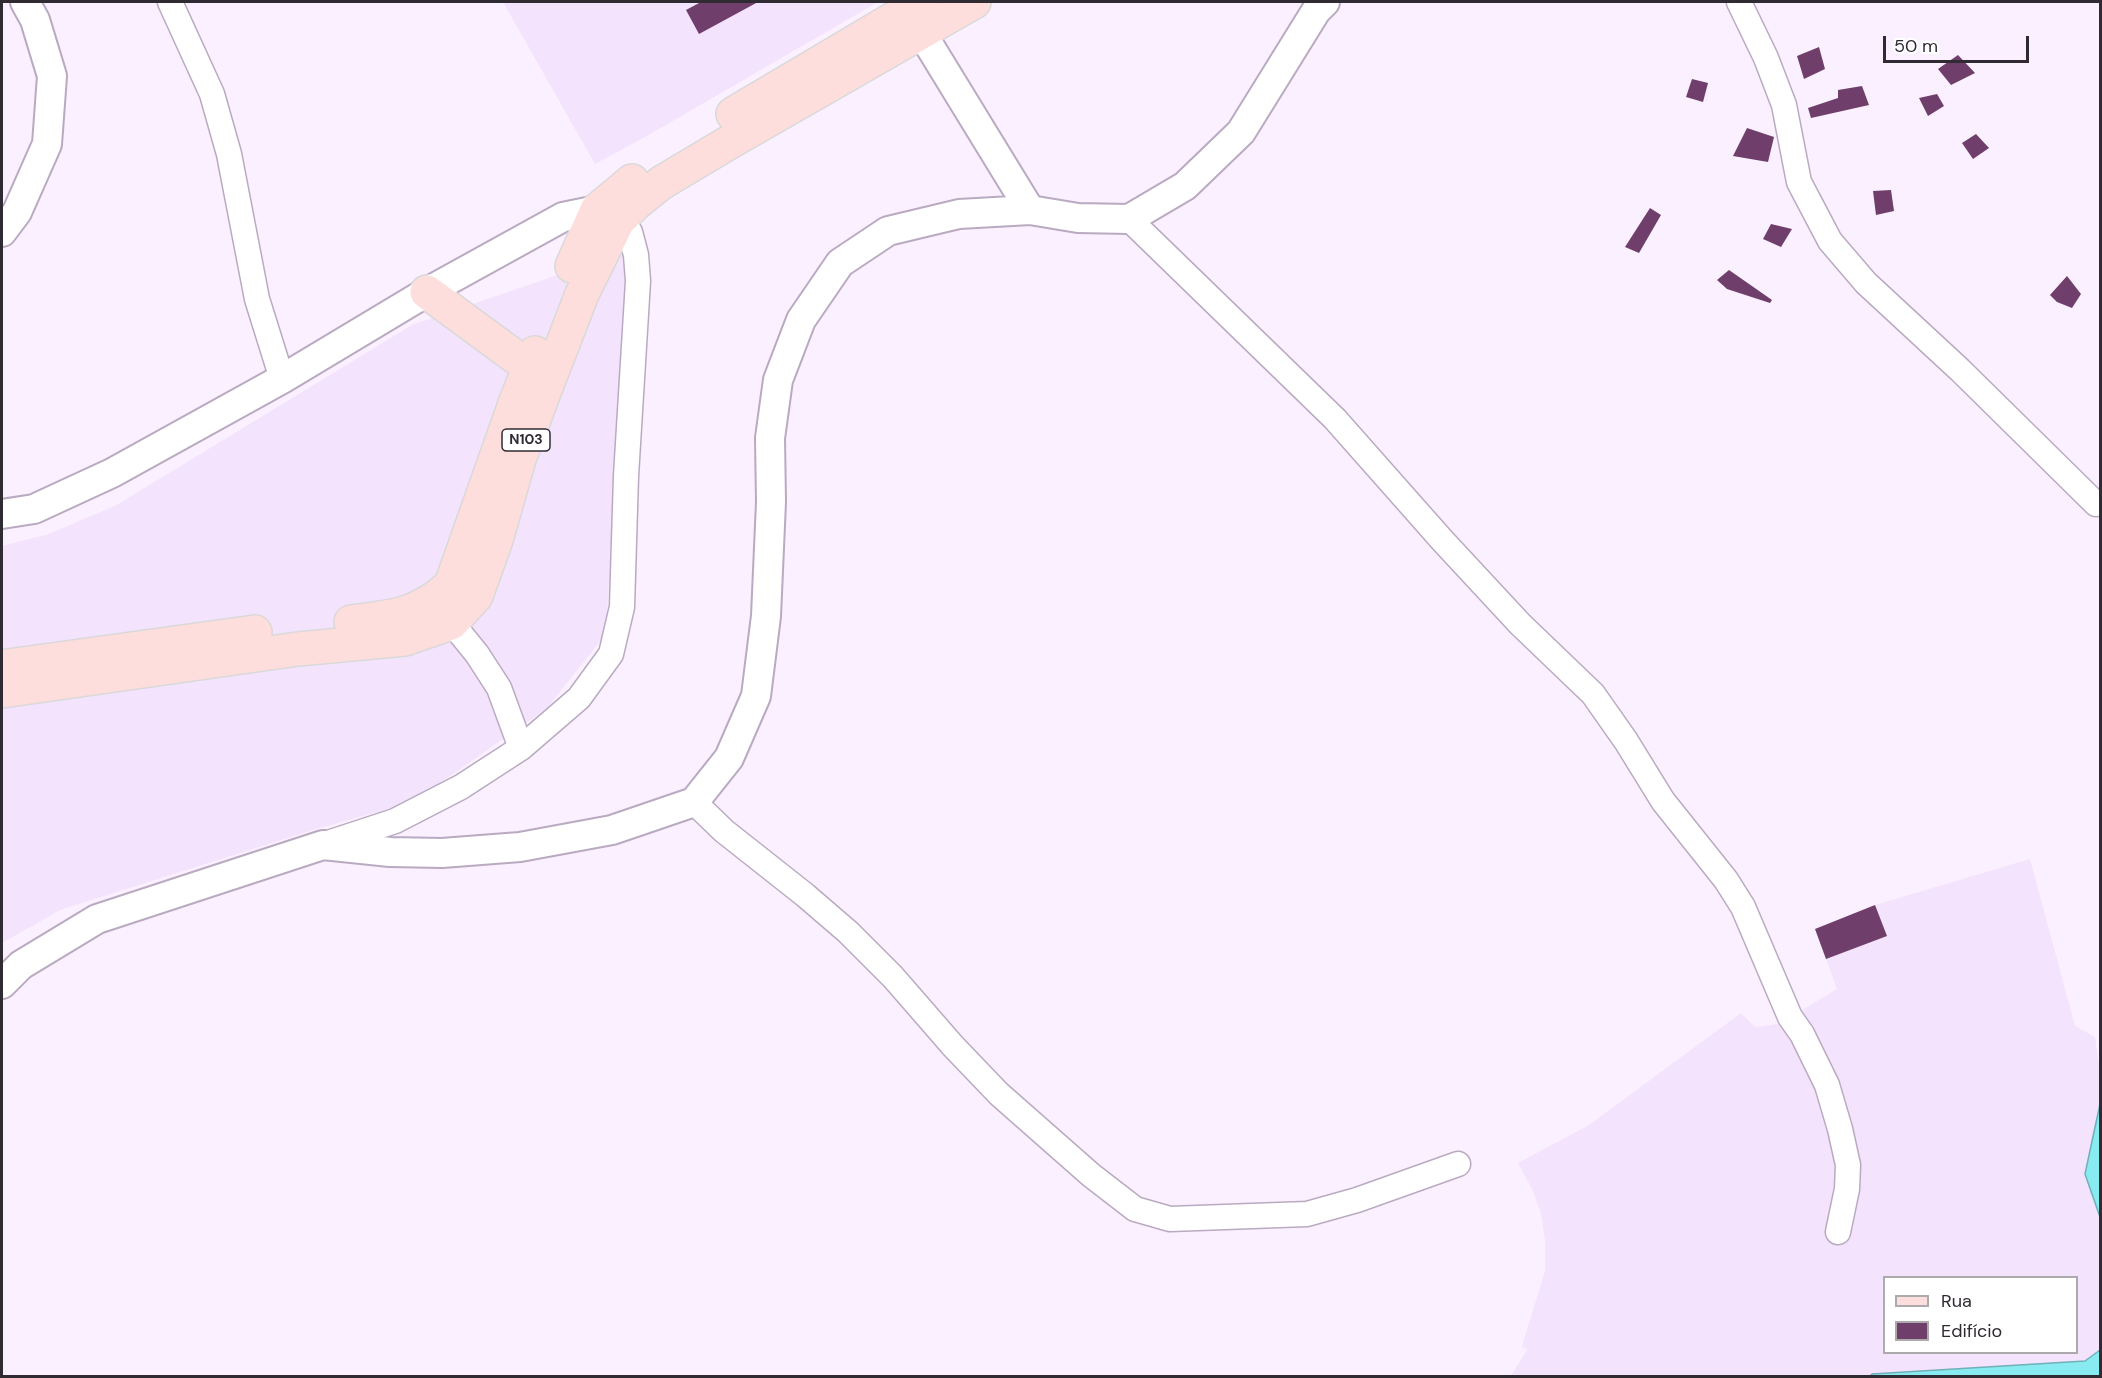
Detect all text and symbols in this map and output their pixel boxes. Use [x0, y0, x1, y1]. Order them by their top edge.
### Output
scale bar [1886, 24, 2032, 62]
text: 50 m [1894, 34, 1938, 58]
road number: N103 [502, 429, 550, 451]
legend [1883, 1276, 2078, 1354]
text: Rua [1941, 1289, 1972, 1313]
text: Edifício [1941, 1319, 2002, 1343]

